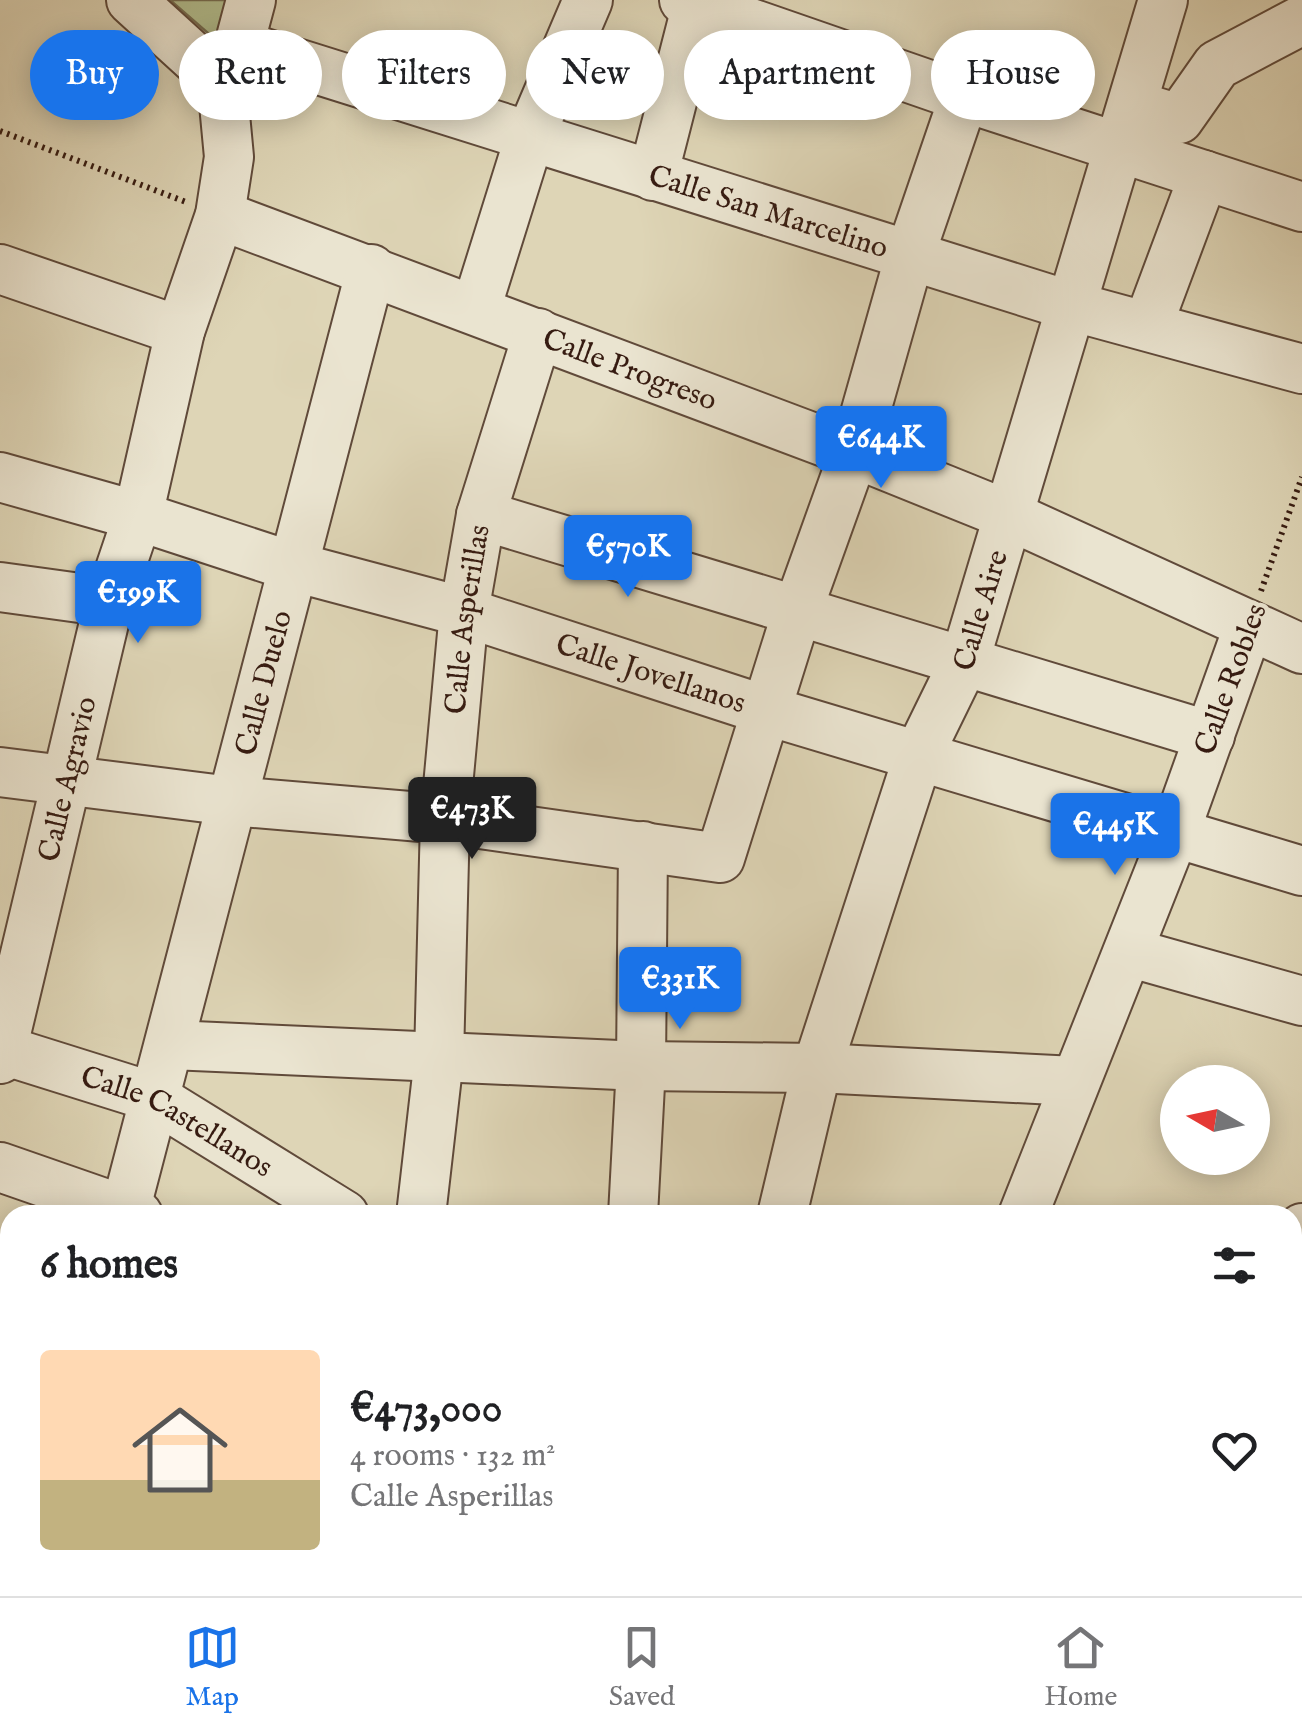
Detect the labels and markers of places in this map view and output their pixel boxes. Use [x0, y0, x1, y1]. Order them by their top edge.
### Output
pin: €644K [811, 406, 951, 491]
pin: €570K [558, 515, 698, 600]
pin: €199K [68, 561, 208, 646]
pin: €473K [402, 777, 542, 862]
pin: €445K [1045, 793, 1185, 878]
pin: €331K [610, 947, 750, 1032]

